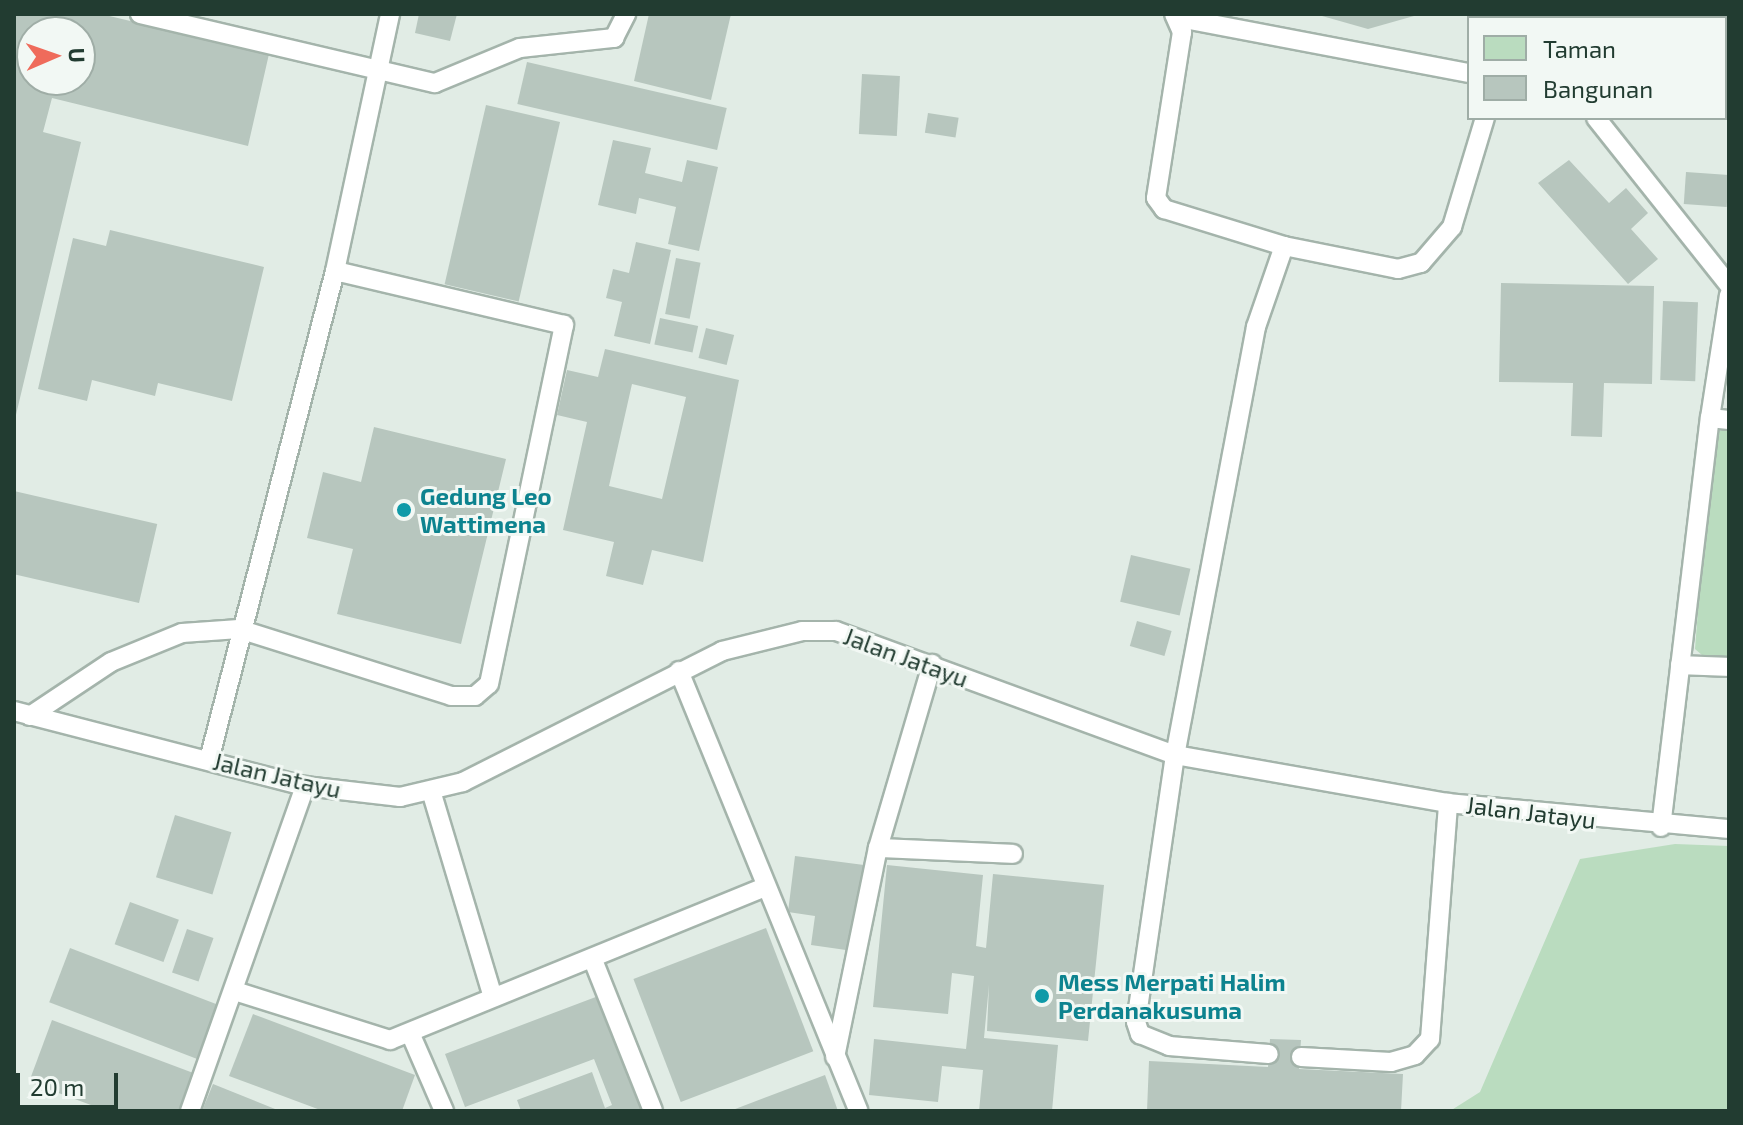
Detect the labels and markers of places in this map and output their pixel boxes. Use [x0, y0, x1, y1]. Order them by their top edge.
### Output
place label: Gedung Leo Wattimena [420, 482, 552, 538]
marker: Gedung Leo Wattimena [395, 501, 413, 519]
place label: Mess Merpati Halim Perdanakusuma [1058, 968, 1286, 1024]
marker: Mess Merpati Halim Perdanakusuma [1033, 987, 1051, 1005]

